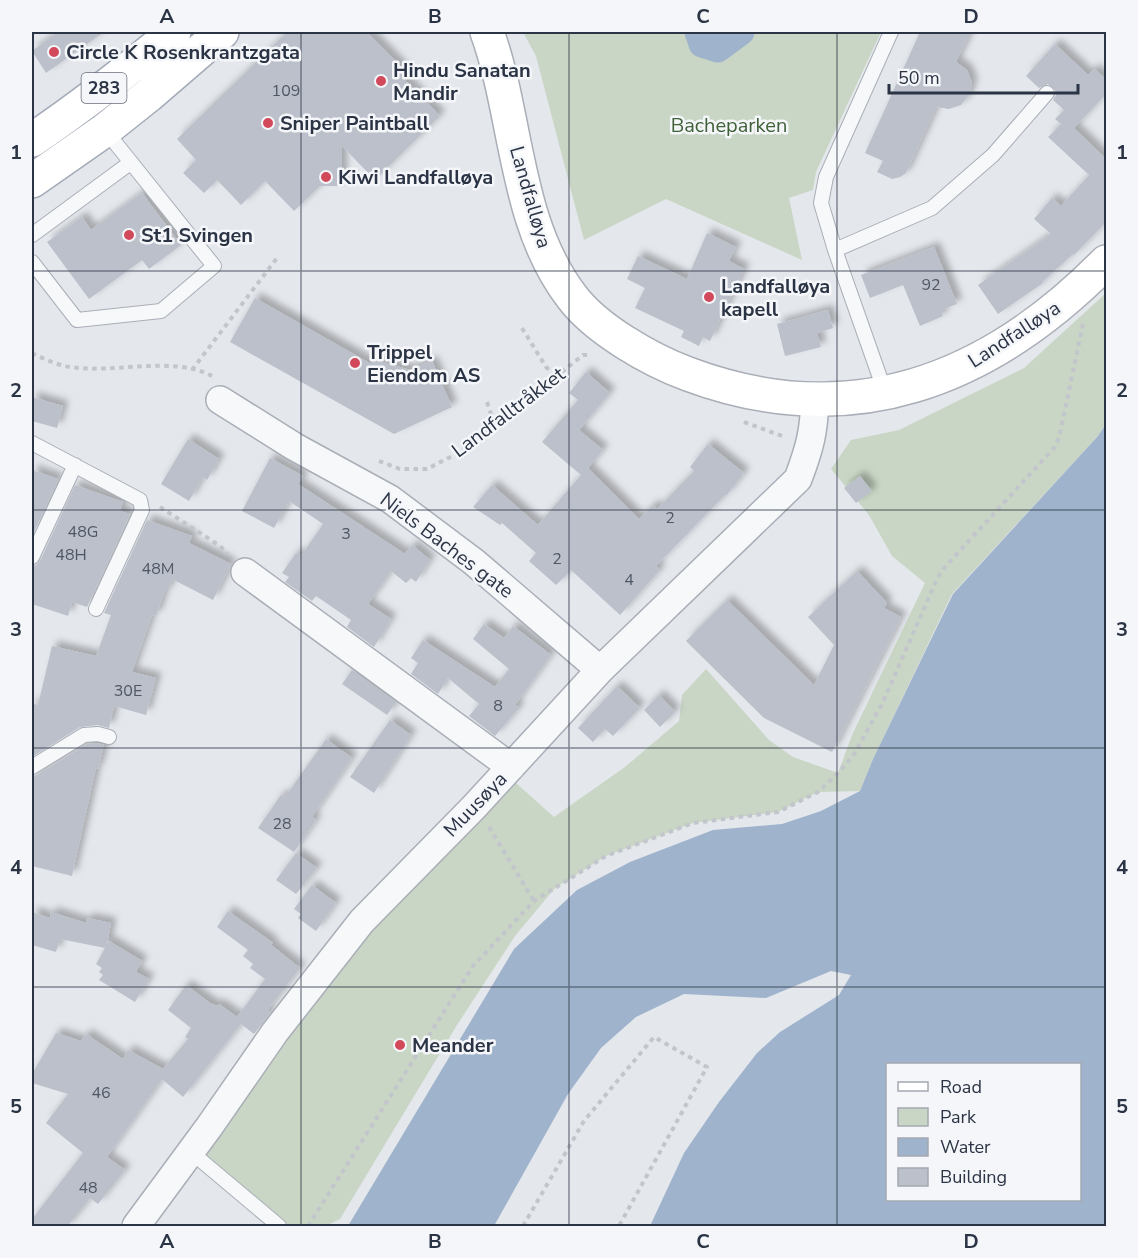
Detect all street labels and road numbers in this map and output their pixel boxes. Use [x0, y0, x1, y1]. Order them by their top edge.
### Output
road number: 283 [82, 73, 126, 103]
street label: Landfalløya [503, 143, 558, 251]
street label: Landfalløya [963, 294, 1066, 374]
street label: Landfalltråkket [446, 360, 571, 464]
street label: Niels Baches gate [374, 486, 519, 605]
street label: Muusøya [438, 766, 513, 843]

